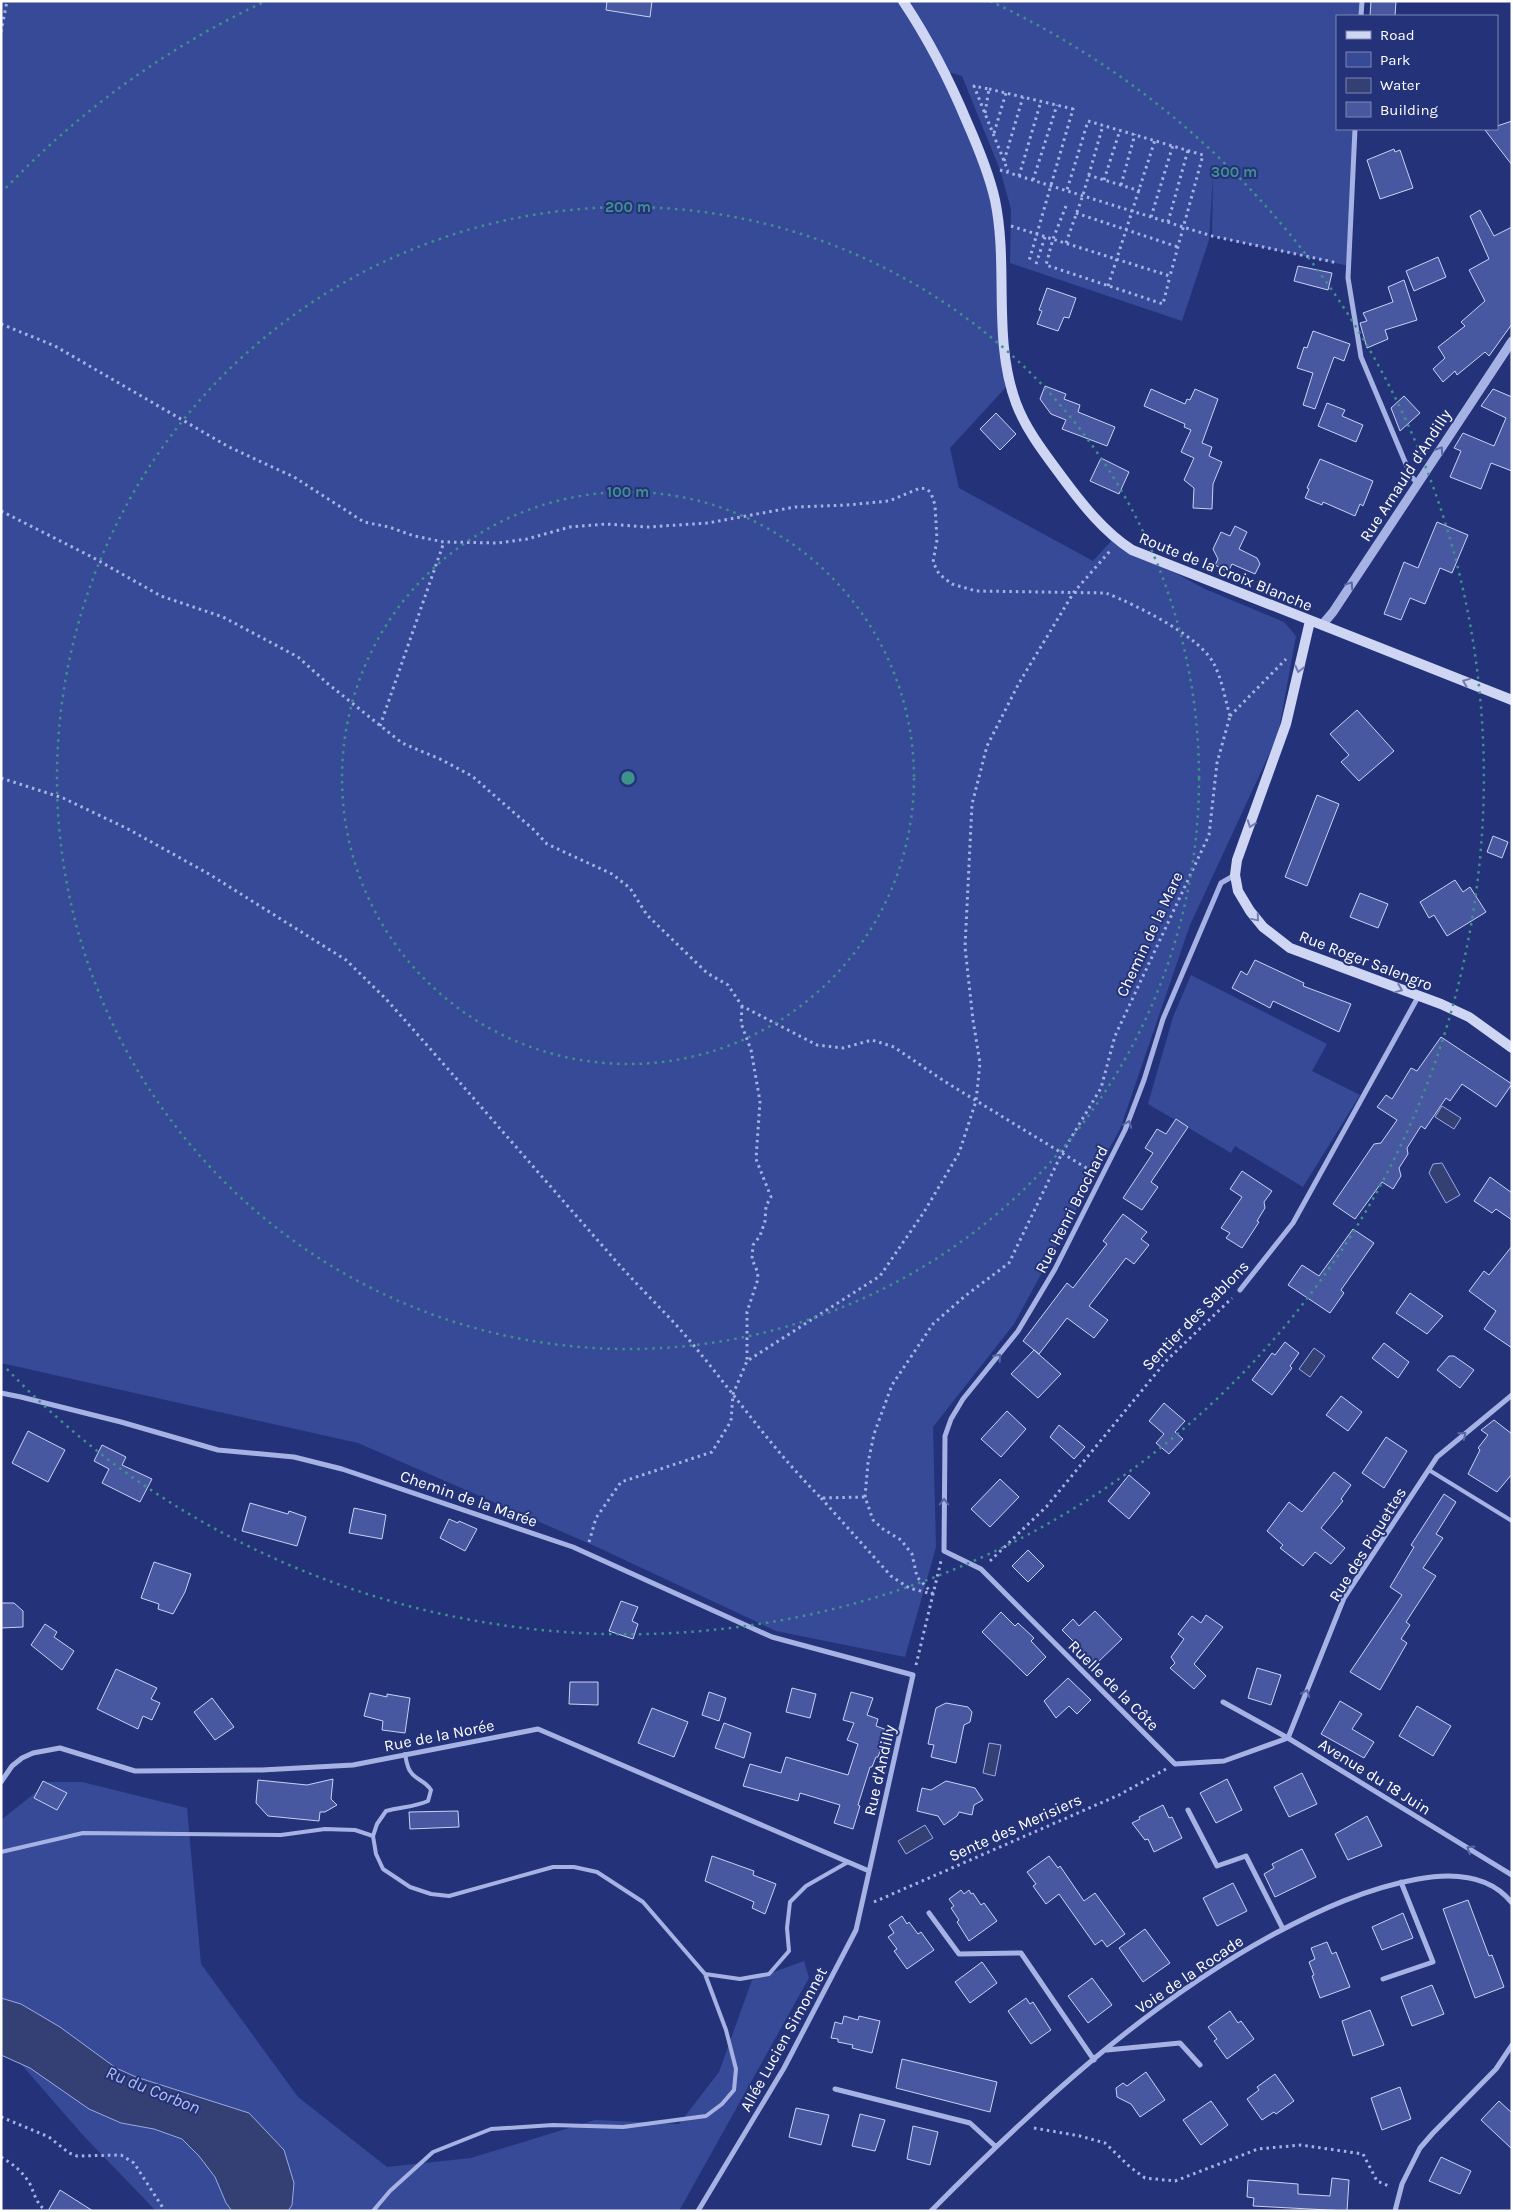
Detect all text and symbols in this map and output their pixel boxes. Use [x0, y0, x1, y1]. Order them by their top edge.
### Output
legend [1336, 15, 1498, 130]
text: Road [1380, 26, 1415, 44]
text: Park [1380, 51, 1410, 69]
text: Water [1380, 76, 1421, 94]
text: Building [1380, 101, 1438, 119]
text: 300 m [1211, 163, 1257, 181]
text: 200 m [605, 198, 651, 216]
street label: Rue Arnauld d'Andilly [1356, 405, 1455, 545]
one-way arrow [1434, 446, 1443, 456]
text: 100 m [607, 483, 649, 501]
street label: Route de la Croix Blanche [1137, 528, 1315, 615]
one-way arrow [1344, 582, 1354, 591]
one-way arrow [1294, 664, 1305, 673]
one-way arrow [1463, 678, 1471, 688]
centre of rings [619, 769, 637, 787]
one-way arrow [1247, 819, 1257, 827]
street label: Chemin de la Mare [1112, 869, 1187, 1000]
one-way arrow [1250, 913, 1259, 922]
street label: Rue Roger Salengro [1296, 926, 1435, 995]
one-way arrow [1394, 983, 1403, 993]
one-way arrow [1122, 1120, 1132, 1129]
street label: Rue Henri Brochard [1031, 1142, 1112, 1276]
street label: Sentier des Sablons [1138, 1256, 1253, 1374]
one-way arrow [993, 1354, 1002, 1363]
one-way arrow [1457, 1433, 1466, 1441]
street label: Chemin de la Marée [398, 1466, 540, 1531]
street label: Rue des Piquettes [1325, 1484, 1410, 1605]
one-way arrow [939, 1498, 949, 1506]
street label: Ruelle de la Côte [1064, 1636, 1163, 1735]
one-way arrow [1300, 1689, 1311, 1698]
street label: Rue de la Norée [382, 1715, 496, 1756]
street label: Rue d'Andilly [860, 1722, 899, 1817]
street label: Avenue du 18 Juin [1315, 1734, 1434, 1819]
street label: Sente des Merisiers [946, 1790, 1085, 1865]
one-way arrow [1467, 1846, 1476, 1856]
street label: Voie de la Rocade [1132, 1931, 1247, 2017]
street label: Allée Lucien Simonnet [736, 1964, 831, 2115]
water label: Ru du Corbon [103, 2061, 203, 2119]

